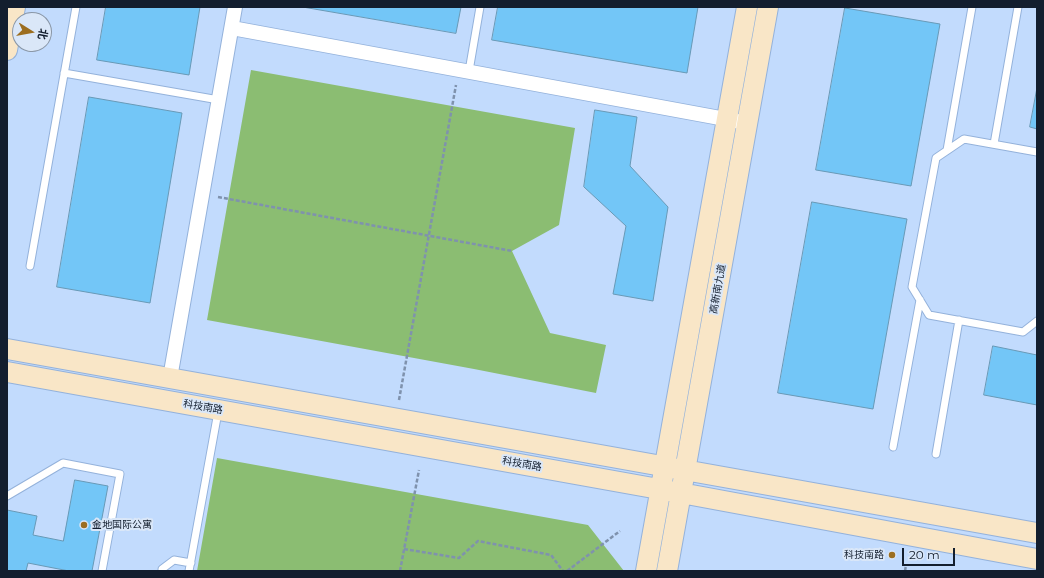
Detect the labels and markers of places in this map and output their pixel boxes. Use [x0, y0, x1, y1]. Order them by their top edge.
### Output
place label: 金地国际公寓 [92, 519, 152, 531]
marker: 金地国际公寓 [79, 520, 89, 530]
place label: 科技南路 [844, 549, 884, 561]
marker: 科技南路 [887, 550, 897, 560]

